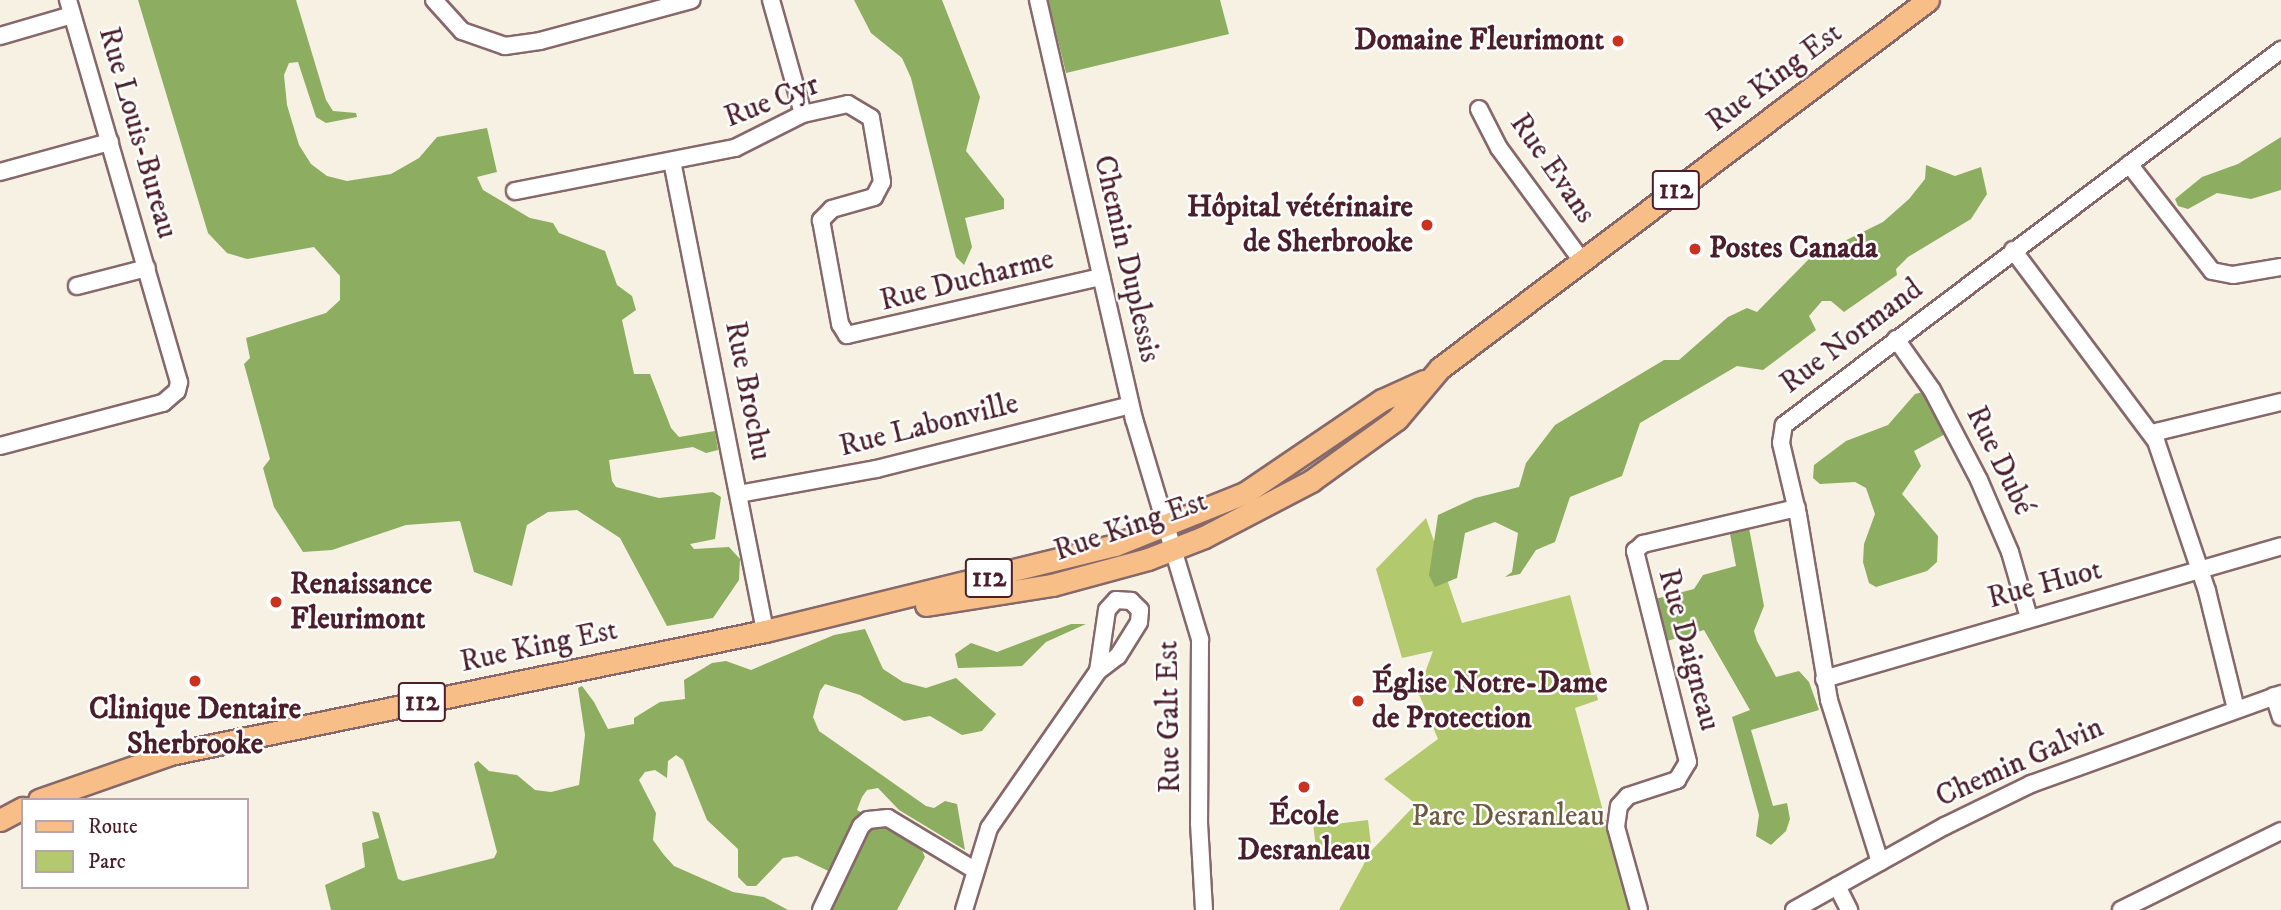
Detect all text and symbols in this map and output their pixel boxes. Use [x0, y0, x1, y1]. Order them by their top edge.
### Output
street label: Rue King Est [1700, 16, 1850, 140]
street label: Rue Louis-Bureau [90, 23, 184, 243]
place label: Domaine Fleurimont [1354, 23, 1604, 59]
marker: Domaine Fleurimont [1610, 33, 1626, 49]
street label: Rue Cyr [720, 68, 824, 136]
street label: Rue Evans [1501, 107, 1603, 231]
street label: Chemin Duplessis [1085, 152, 1167, 366]
road number: 112 [1652, 166, 1700, 214]
place label: Hôpital vétérinaire de Sherbrooke [1187, 190, 1413, 260]
marker: Hôpital vétérinaire de Sherbrooke [1419, 217, 1435, 233]
place label: Postes Canada [1709, 231, 1878, 267]
marker: Postes Canada [1687, 241, 1703, 257]
street label: Rue Ducharme [877, 242, 1057, 320]
street label: Rue Normand [1774, 272, 1930, 402]
street label: Rue Brochu [716, 318, 778, 464]
street label: Rue Labonville [836, 386, 1022, 466]
street label: Rue Dubé [1957, 401, 2041, 521]
street label: Rue King Est [1050, 484, 1212, 570]
street label: Rue Huot [1984, 553, 2106, 617]
road number: 112 [964, 554, 1014, 602]
street label: Rue Daigneau [1649, 565, 1727, 735]
place label: Renaissance Fleurimont [290, 567, 432, 638]
marker: Renaissance Fleurimont [268, 594, 284, 610]
street label: Rue King Est [457, 613, 621, 681]
street label: Rue Galt Est [1151, 640, 1189, 794]
place label: Église Notre-Dame de Protection [1372, 666, 1607, 736]
marker: Clinique Dentaire Sherbrooke [187, 673, 203, 689]
road number: 112 [398, 678, 446, 726]
place label: Clinique Dentaire Sherbrooke [89, 692, 301, 762]
marker: Église Notre-Dame de Protection [1350, 693, 1366, 709]
street label: Chemin Galvin [1931, 710, 2109, 816]
marker: École Desranleau [1296, 779, 1312, 795]
legend [21, 798, 248, 889]
place label: École Desranleau [1238, 798, 1370, 868]
park label: Parc Desranleau [1411, 799, 1605, 835]
text: Route [88, 814, 138, 840]
text: Parc [88, 849, 126, 875]

